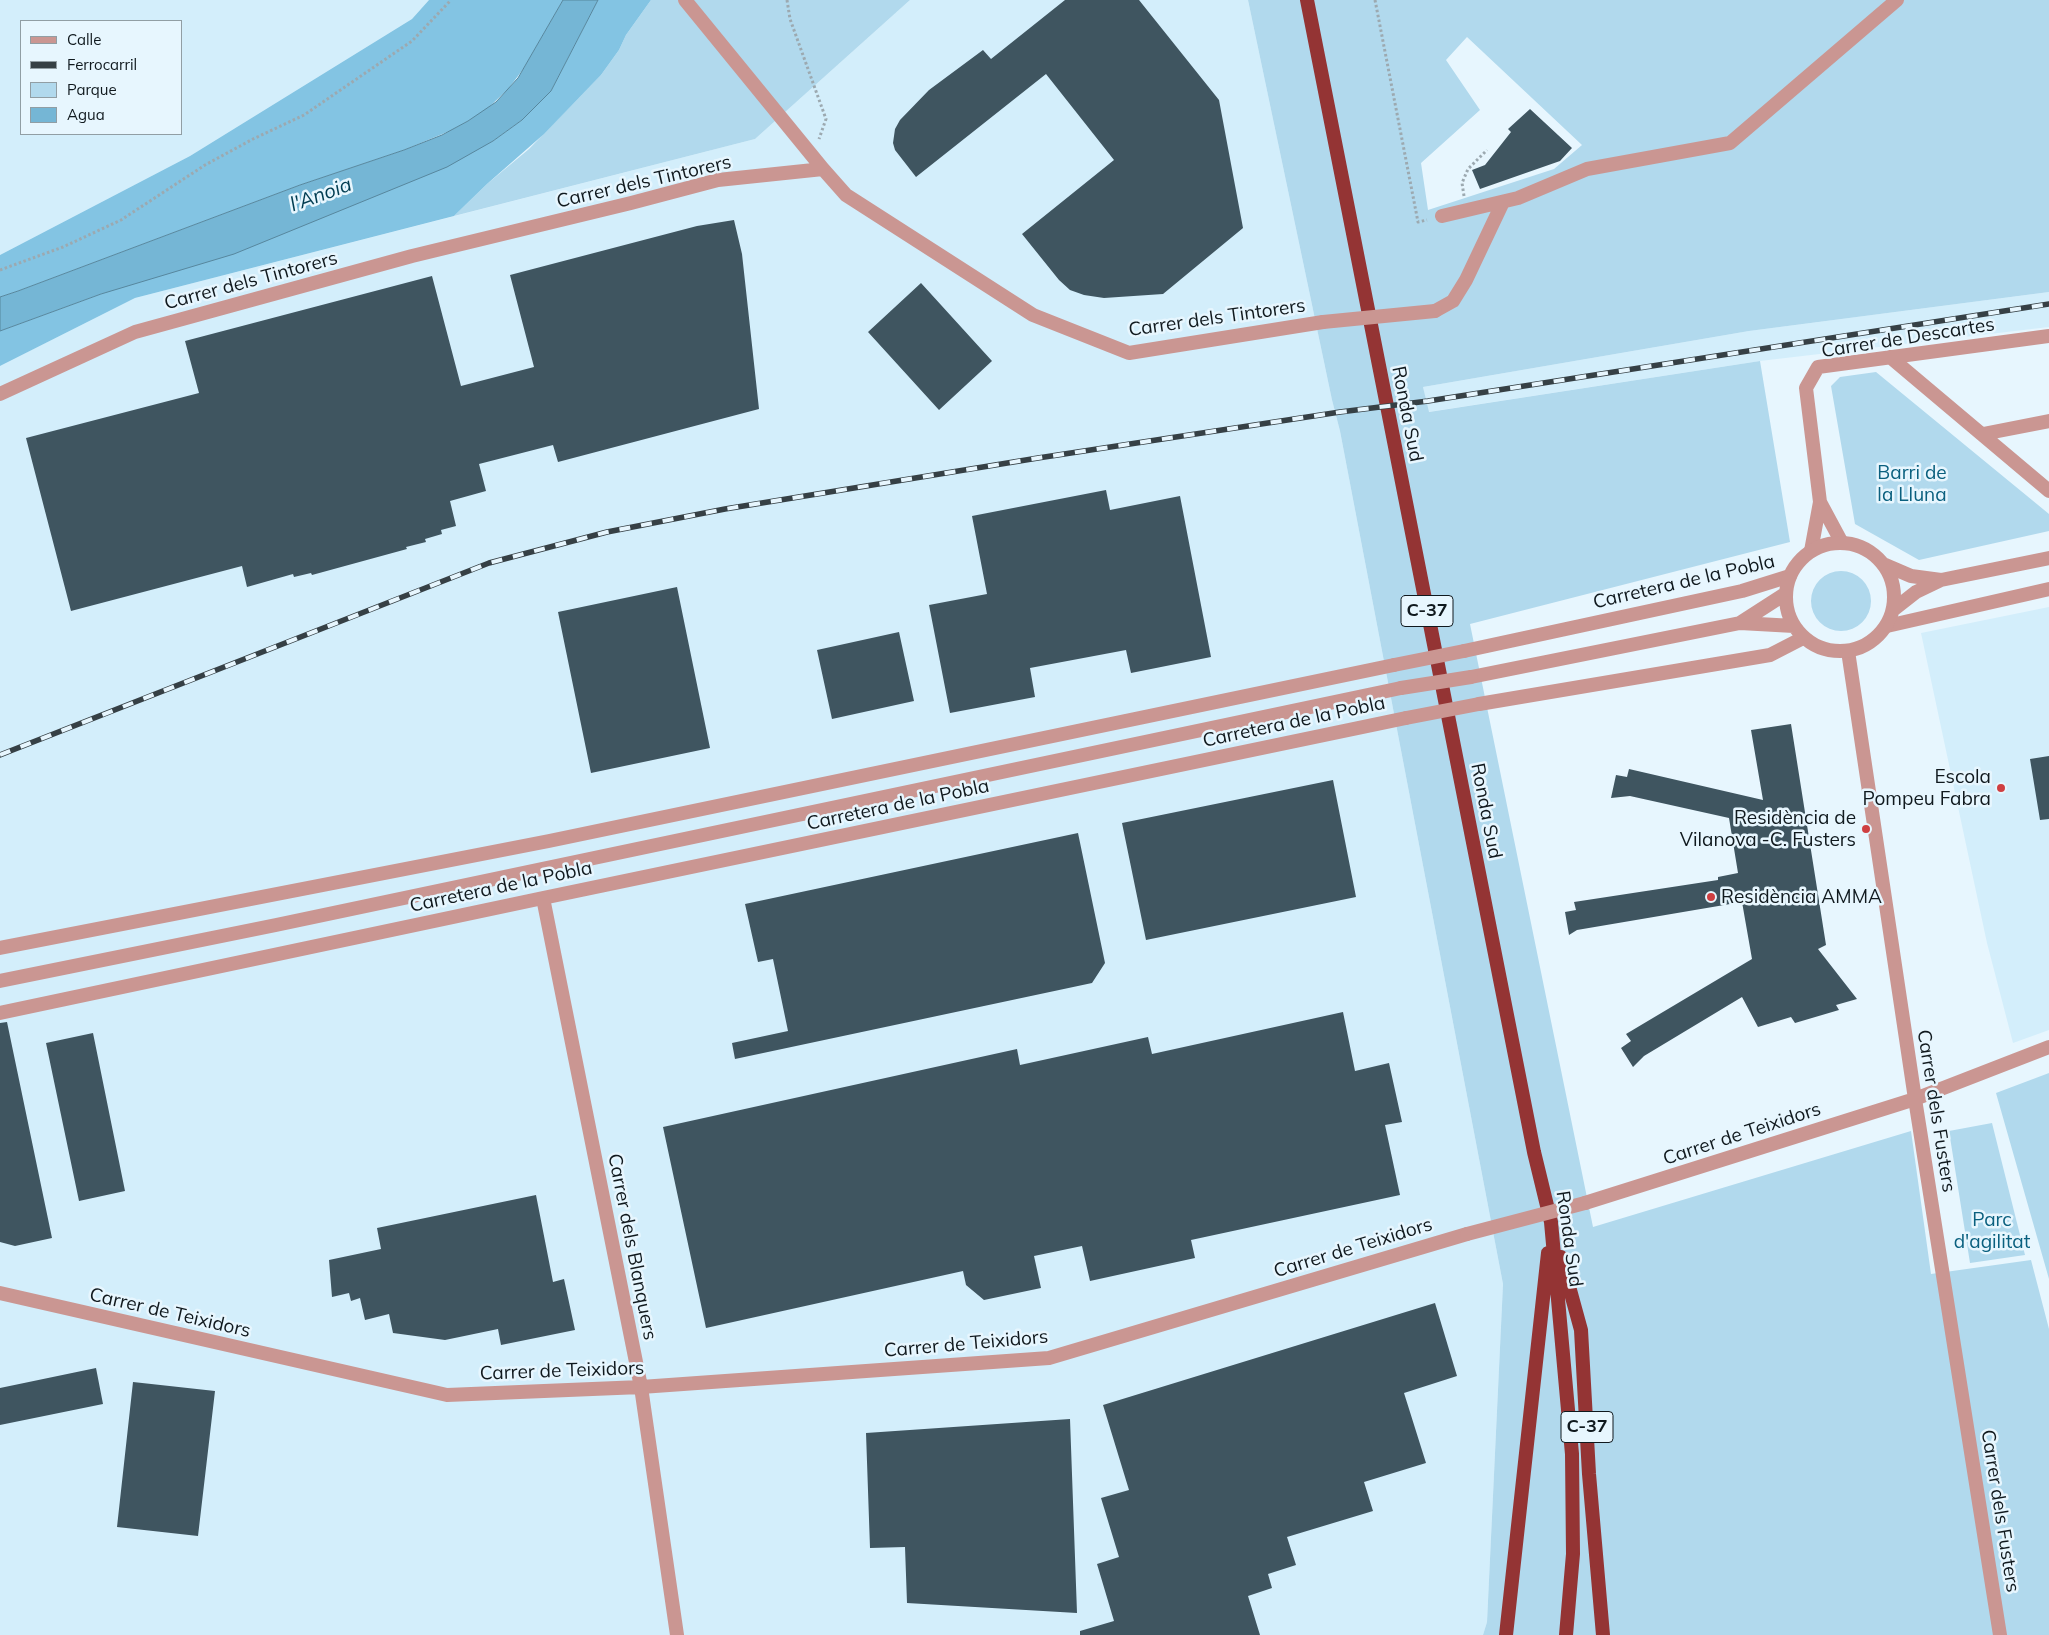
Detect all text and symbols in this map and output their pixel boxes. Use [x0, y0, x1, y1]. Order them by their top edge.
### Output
legend [20, 20, 182, 135]
text: Calle [67, 30, 101, 49]
text: Ferrocarril [67, 55, 137, 74]
text: Parque [67, 80, 117, 99]
text: Agua [67, 105, 105, 124]
street label: Carrer dels Tintorers [554, 151, 734, 213]
water label: l'Anoia [287, 173, 355, 217]
street label: Carrer dels Tintorers [162, 247, 340, 315]
street label: Carrer dels Tintorers [1127, 294, 1307, 342]
street label: Carrer de Descartes [1820, 313, 1996, 363]
street label: Ronda Sud [1387, 364, 1427, 464]
park label: Barri de la Lluna [1877, 462, 1947, 506]
street label: Carretera de la Pobla [1591, 550, 1777, 614]
road number: C-37 [1401, 596, 1453, 626]
street label: Carretera de la Pobla [1201, 692, 1387, 752]
street label: Ronda Sud [1466, 761, 1506, 861]
place label: Escola Pompeu Fabra [1863, 766, 1991, 810]
street label: Carretera de la Pobla [805, 775, 991, 835]
marker: Escola Pompeu Fabra [1995, 782, 2007, 794]
place label: Residència de Vilanova -C. Fusters [1680, 807, 1856, 851]
marker: Residència de Vilanova -C. Fusters [1860, 823, 1872, 835]
street label: Carretera de la Pobla [408, 857, 594, 917]
place label: Residència AMMA [1721, 886, 1882, 908]
marker: Residència AMMA [1705, 891, 1717, 903]
street label: Carrer dels Fusters [1912, 1028, 1960, 1194]
street label: Carrer de Teixidors [1660, 1098, 1824, 1170]
street label: Carrer dels Blanquers [603, 1152, 661, 1342]
street label: Ronda Sud [1551, 1189, 1587, 1289]
park label: Parc d'agilitat [1954, 1209, 2030, 1253]
street label: Carrer de Teixidors [1271, 1213, 1435, 1283]
street label: Carrer de Teixidors [87, 1283, 253, 1343]
street label: Carrer de Teixidors [883, 1325, 1049, 1363]
street label: Carrer de Teixidors [479, 1357, 645, 1385]
road number: C-37 [1561, 1411, 1613, 1442]
street label: Carrer dels Fusters [1976, 1428, 2024, 1594]

